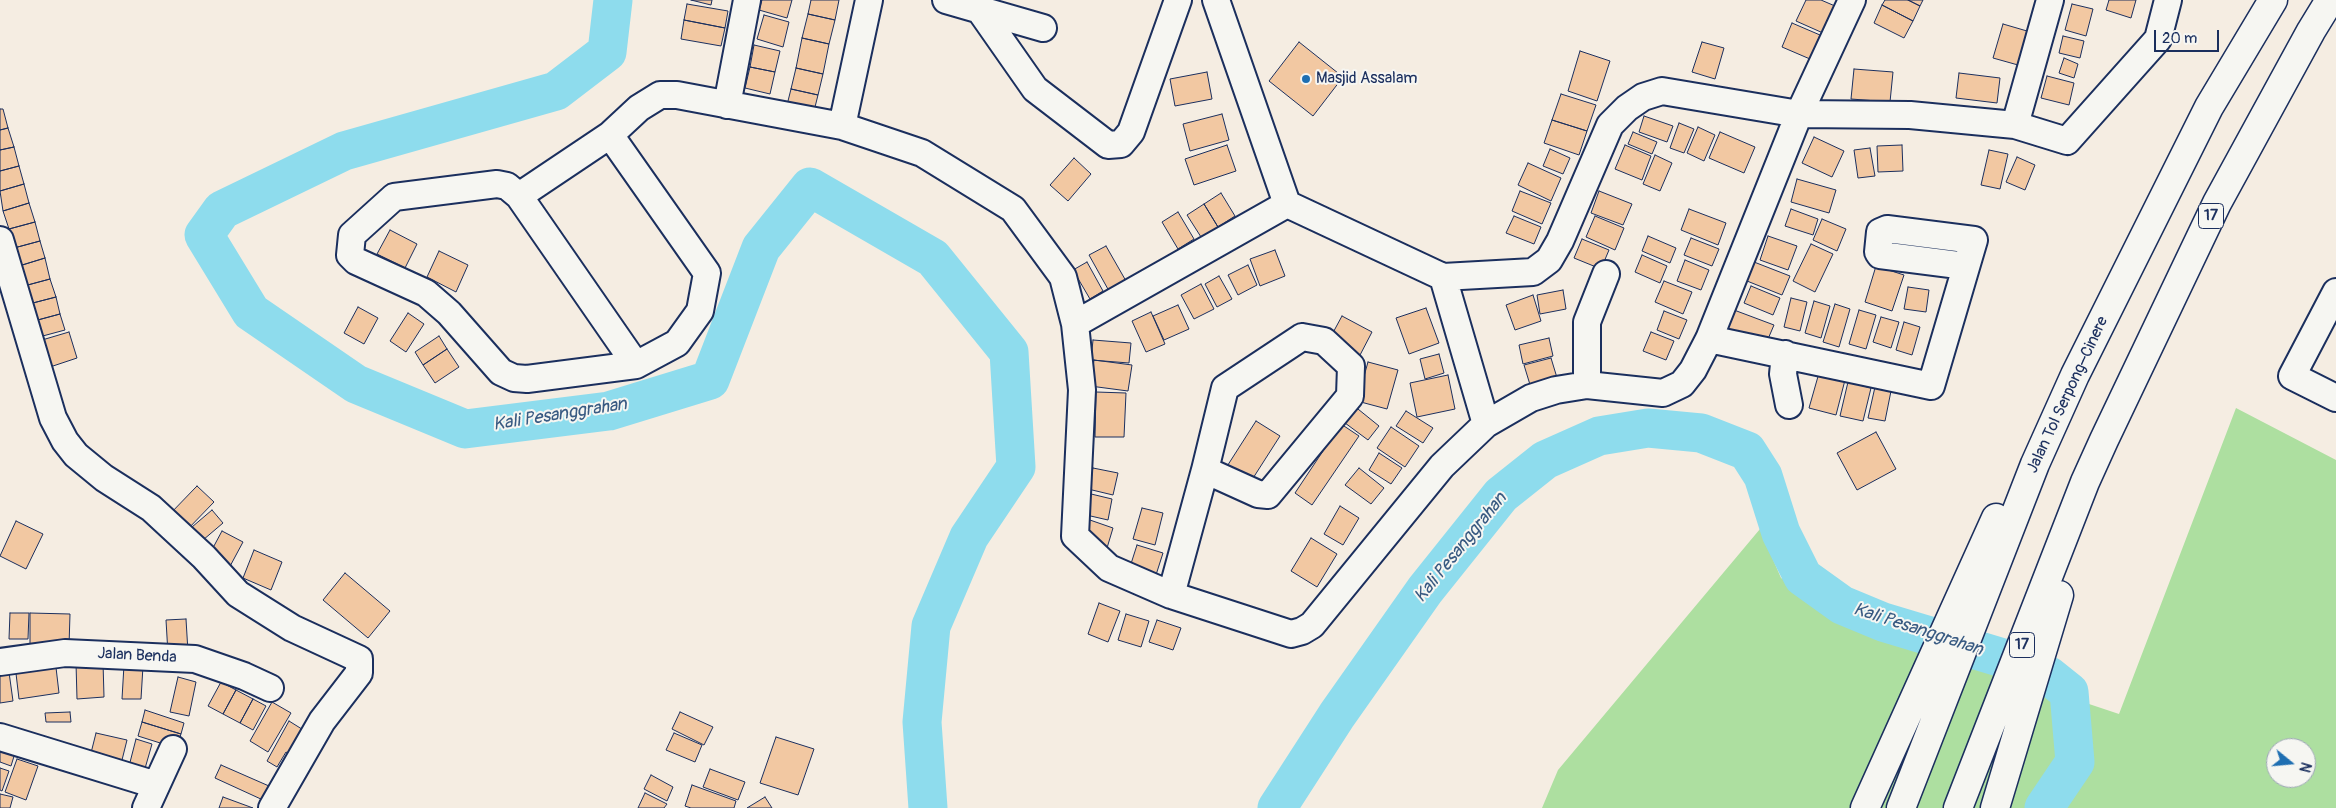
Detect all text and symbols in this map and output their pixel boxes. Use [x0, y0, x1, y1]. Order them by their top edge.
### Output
scale bar [2156, 20, 2221, 52]
text: 20 m [2162, 29, 2197, 48]
place label: Masjid Assalam [1316, 69, 1418, 89]
marker: Masjid Assalam [1300, 73, 1312, 85]
road number: 17 [2198, 204, 2224, 228]
street label: Jalan Tol Serpong–Cinere [2023, 314, 2113, 476]
water label: Kali Pesanggrahan [492, 394, 628, 436]
water label: Kali Pesanggrahan [1410, 489, 1512, 607]
water label: Kali Pesanggrahan [1851, 599, 1985, 661]
road number: 17 [2010, 632, 2034, 658]
street label: Jalan Benda [97, 644, 177, 668]
north arrow [2266, 738, 2316, 788]
text: N [2295, 760, 2314, 774]

